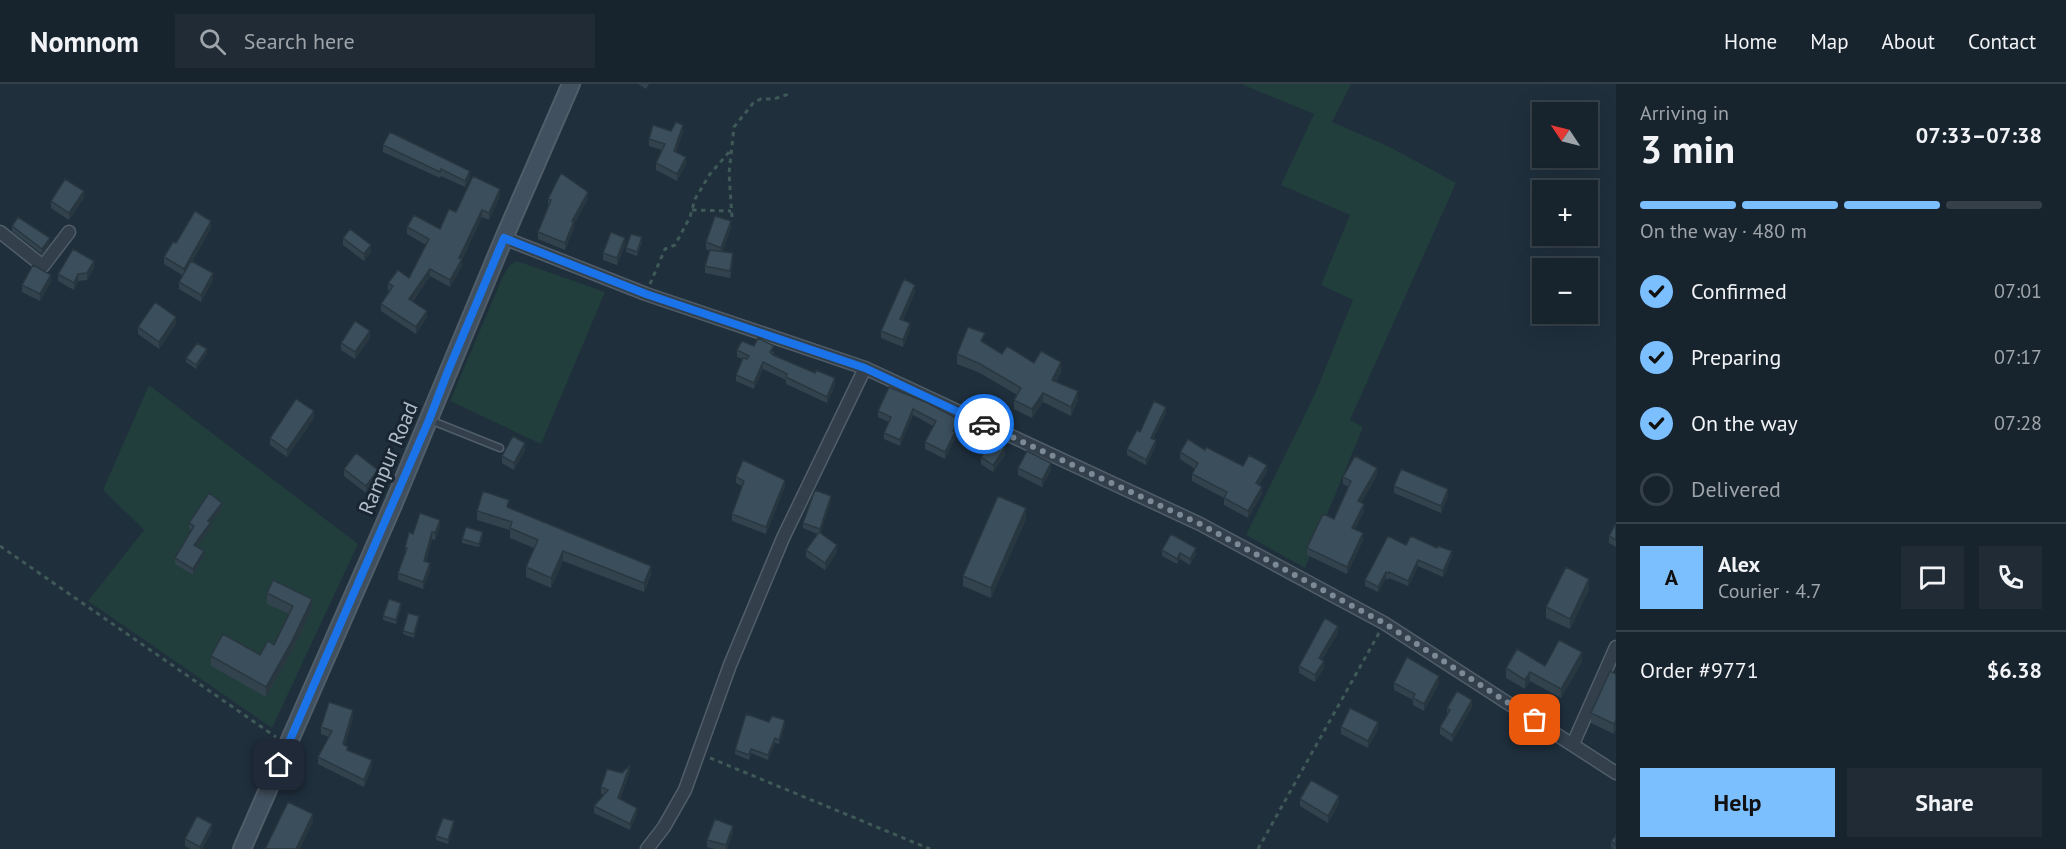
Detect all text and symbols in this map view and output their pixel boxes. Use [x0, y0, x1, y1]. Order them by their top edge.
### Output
search box [175, 14, 595, 68]
text: Nomnom [30, 23, 139, 60]
icon: search [196, 25, 229, 58]
text: Search here [244, 27, 355, 55]
text: Home [1724, 28, 1777, 55]
text: Map [1810, 28, 1849, 55]
text: About [1882, 28, 1935, 55]
text: Contact [1968, 28, 2036, 55]
text: Arriving in [1640, 100, 1729, 126]
north arrow [1532, 102, 1598, 168]
map controls [1532, 102, 1598, 324]
text: 07:33–07:38 [1916, 121, 2042, 149]
text: 3 min [1640, 123, 1735, 174]
button: + [1532, 180, 1598, 246]
text: On the way · 480 m [1640, 218, 1807, 244]
button: − [1532, 258, 1598, 324]
icon: check [1640, 275, 1673, 308]
text: Confirmed [1691, 277, 1787, 305]
text: 07:01 [1994, 278, 2042, 304]
icon: check [1640, 341, 1673, 374]
text: Preparing [1691, 343, 1781, 371]
text: 07:17 [1994, 344, 2042, 370]
courier [954, 394, 1014, 454]
street label: Rampur Road [352, 398, 424, 518]
icon: check [1640, 407, 1673, 440]
icon: car [968, 408, 1001, 441]
text: On the way [1691, 409, 1798, 437]
text: 07:28 [1994, 410, 2042, 436]
text: Delivered [1691, 475, 1781, 503]
button: chat [1901, 546, 1964, 609]
button: phone [1979, 546, 2042, 609]
text: Alex [1718, 550, 1760, 578]
text: A [1665, 563, 1678, 591]
text: Courier · 4.7 [1718, 578, 1821, 604]
text: Order #9771 [1640, 656, 1759, 684]
text: $6.38 [1987, 656, 2042, 684]
pin [1509, 694, 1560, 745]
icon: bag [1518, 703, 1551, 736]
pin [253, 739, 304, 790]
icon: home [262, 748, 295, 781]
button: Help [1640, 768, 1835, 837]
button: Share [1847, 768, 2042, 837]

